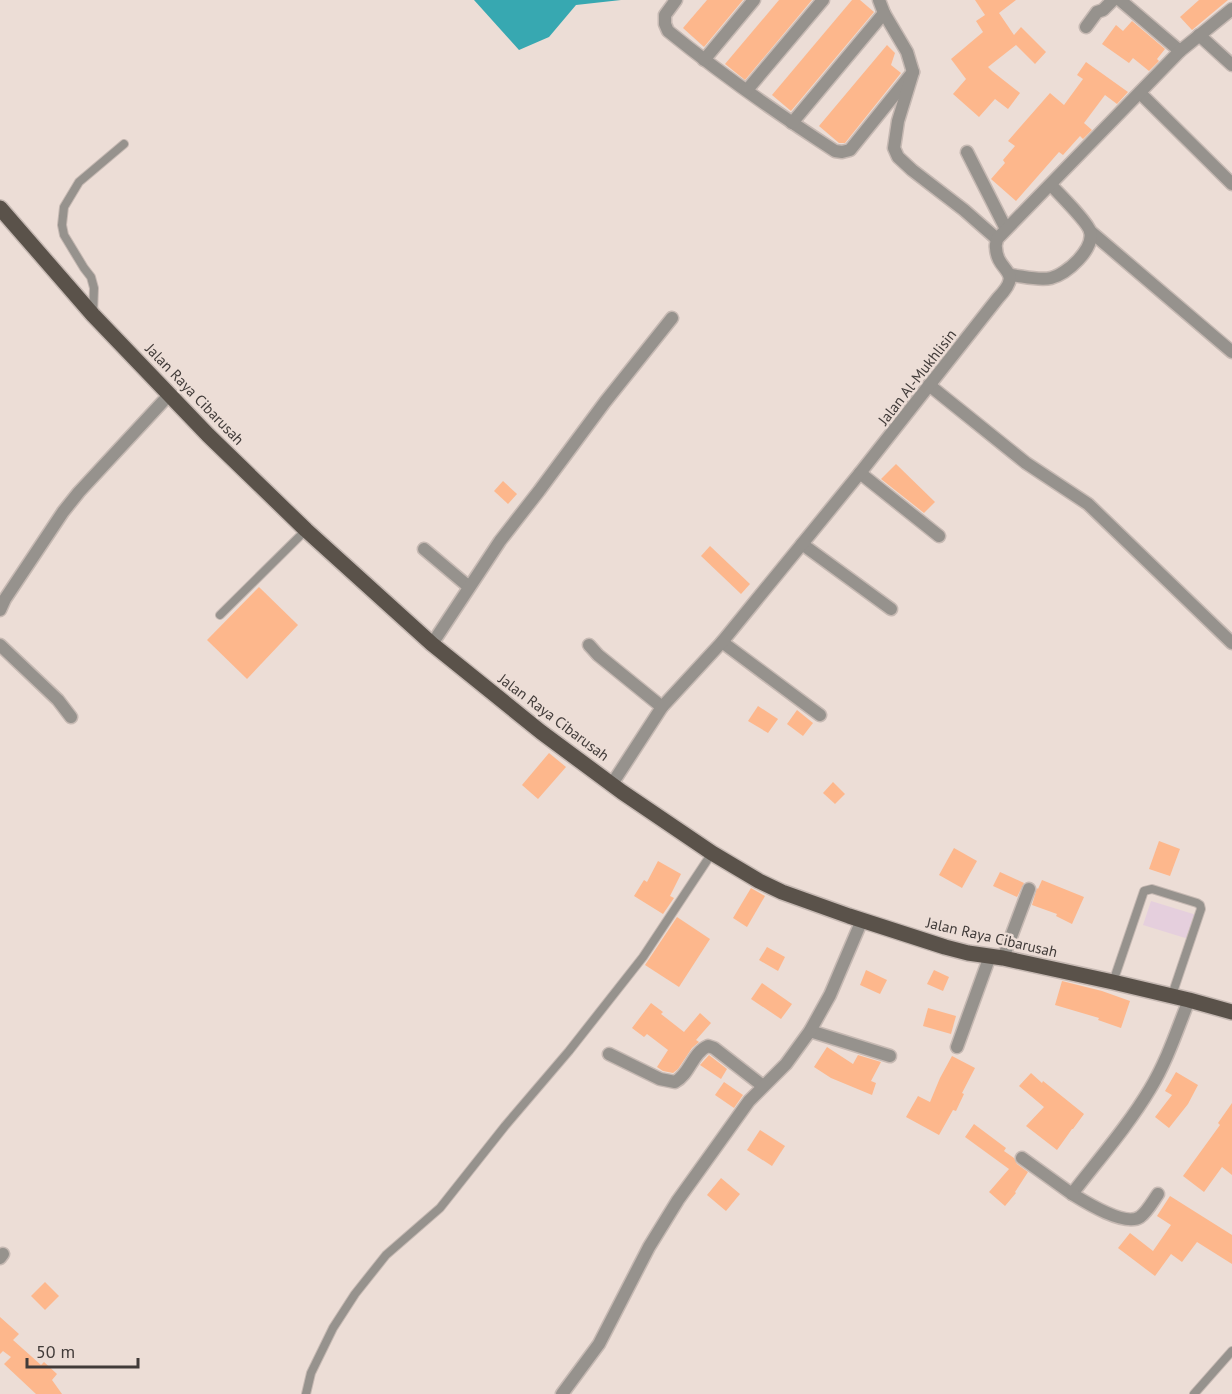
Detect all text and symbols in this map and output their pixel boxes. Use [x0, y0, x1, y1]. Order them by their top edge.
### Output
street label: Jalan Al-Mukhlisin [873, 325, 960, 429]
street label: Jalan Raya Cibarusah [141, 339, 248, 449]
street label: Jalan Raya Cibarusah [494, 669, 613, 765]
street label: Jalan Raya Cibarusah [924, 912, 1059, 961]
scale bar [27, 1331, 138, 1369]
text: 50 m [36, 1340, 75, 1363]

